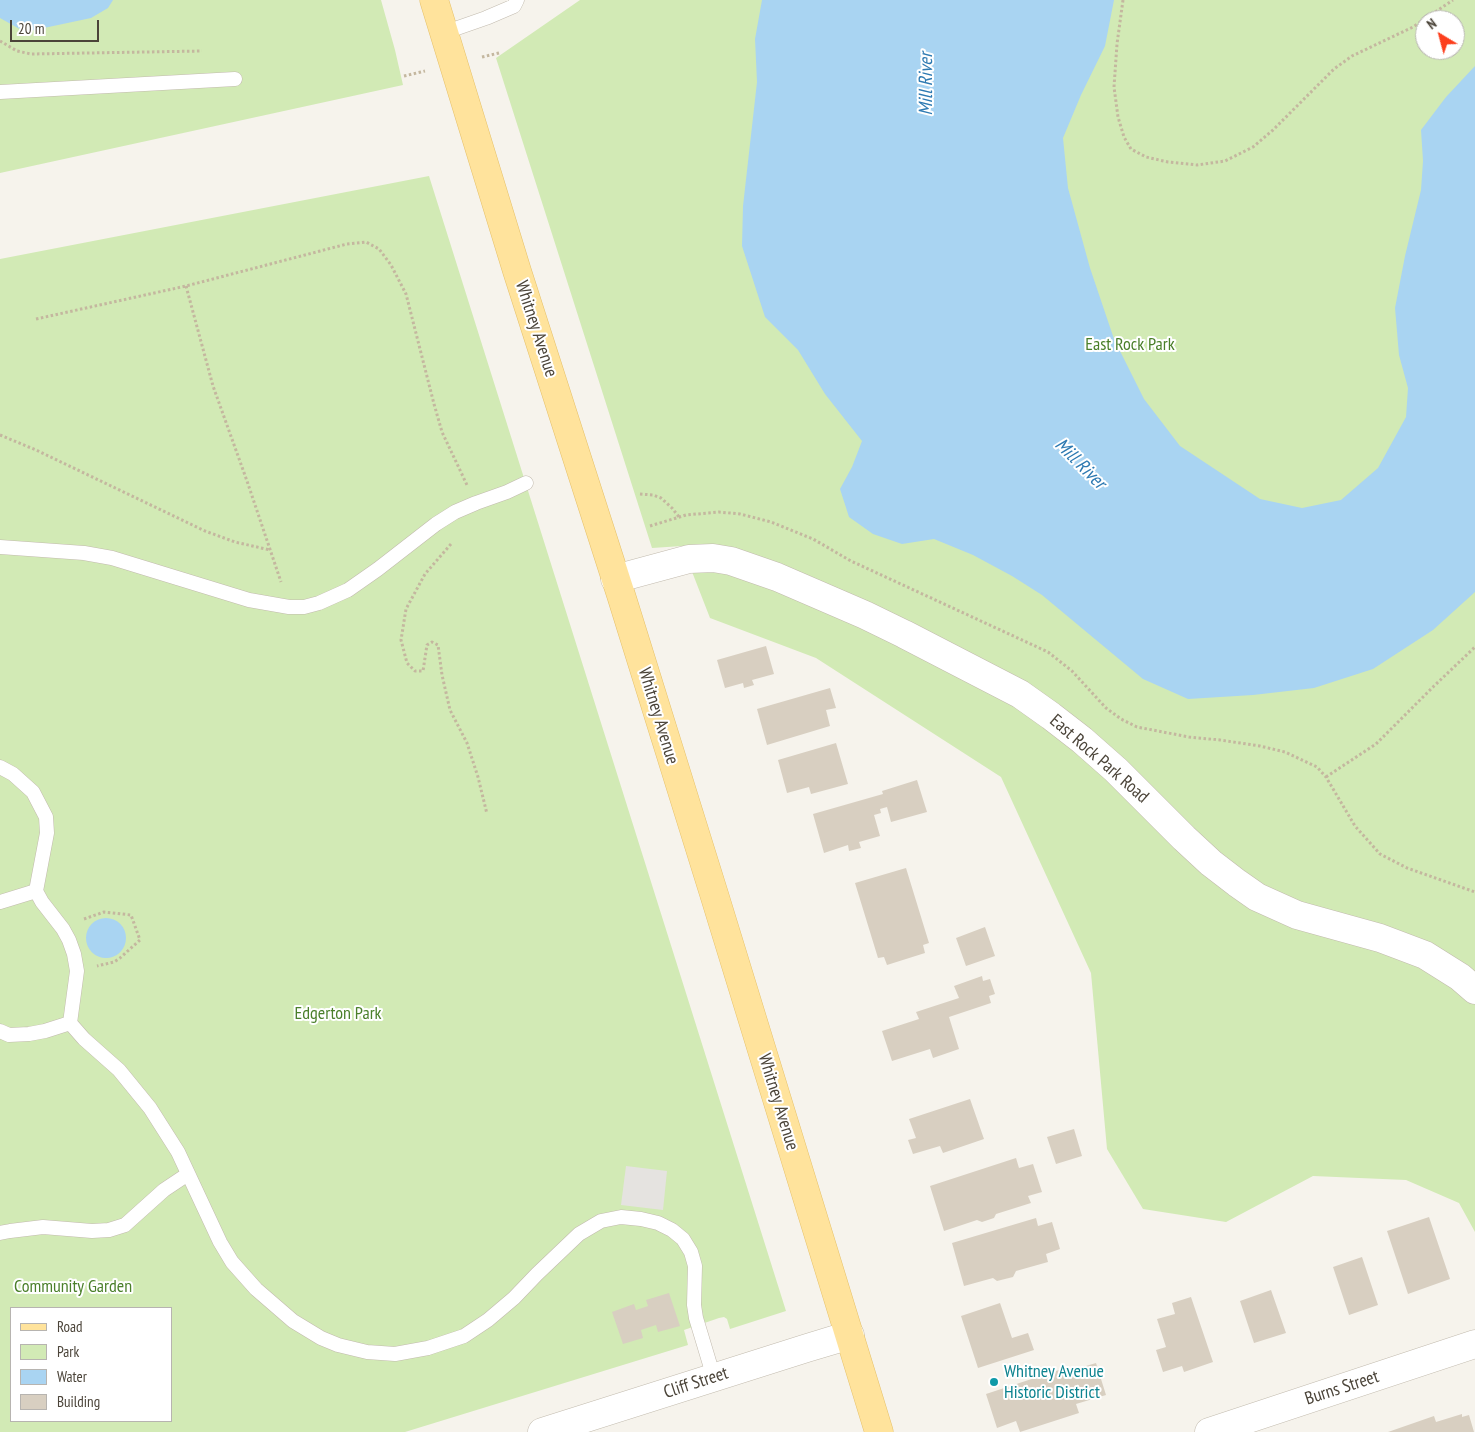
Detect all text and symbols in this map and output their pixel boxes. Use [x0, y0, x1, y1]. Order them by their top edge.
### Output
scale bar [12, 10, 101, 42]
north arrow [1415, 10, 1465, 60]
text: N [1423, 14, 1440, 33]
text: 20 m [18, 19, 44, 38]
water label: Mill River [916, 53, 938, 115]
street label: Whitney Avenue [510, 278, 562, 380]
park label: East Rock Park [1085, 334, 1175, 356]
water label: Mill River [1050, 434, 1110, 494]
street label: Whitney Avenue [633, 665, 683, 767]
street label: East Rock Park Road [1045, 710, 1153, 808]
park label: Edgerton Park [294, 1003, 382, 1025]
street label: Whitney Avenue [753, 1051, 803, 1153]
park label: Community Garden [14, 1276, 132, 1298]
legend [10, 1307, 172, 1422]
text: Road [57, 1317, 83, 1336]
text: Park [57, 1342, 79, 1361]
place label: Whitney Avenue Historic District [1004, 1361, 1104, 1404]
street label: Cliff Street [661, 1362, 731, 1404]
street label: Burns Street [1302, 1366, 1382, 1410]
text: Water [57, 1367, 87, 1386]
marker: Whitney Avenue Historic District [988, 1376, 1000, 1388]
text: Building [57, 1392, 100, 1411]

